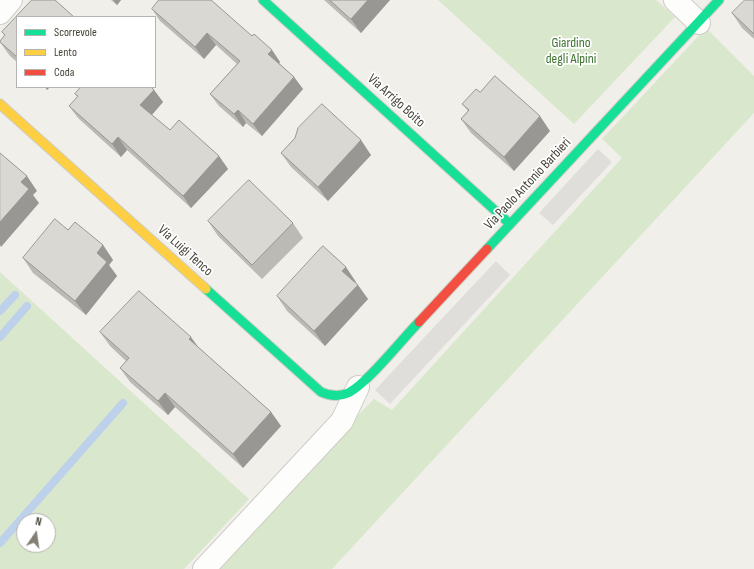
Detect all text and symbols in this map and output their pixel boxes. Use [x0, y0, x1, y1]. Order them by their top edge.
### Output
legend [16, 16, 156, 88]
text: Scorrevole [54, 25, 97, 40]
park label: Giardino degli Alpini [546, 35, 596, 68]
text: Lento [54, 45, 77, 60]
text: Coda [54, 65, 74, 80]
street label: Via Arrigo Boito [364, 71, 428, 131]
street label: Via Paolo Antonio Barbieri [481, 135, 575, 233]
street label: Via Luigi Tenco [154, 222, 216, 280]
north arrow [16, 513, 56, 553]
text: N [34, 515, 43, 529]

